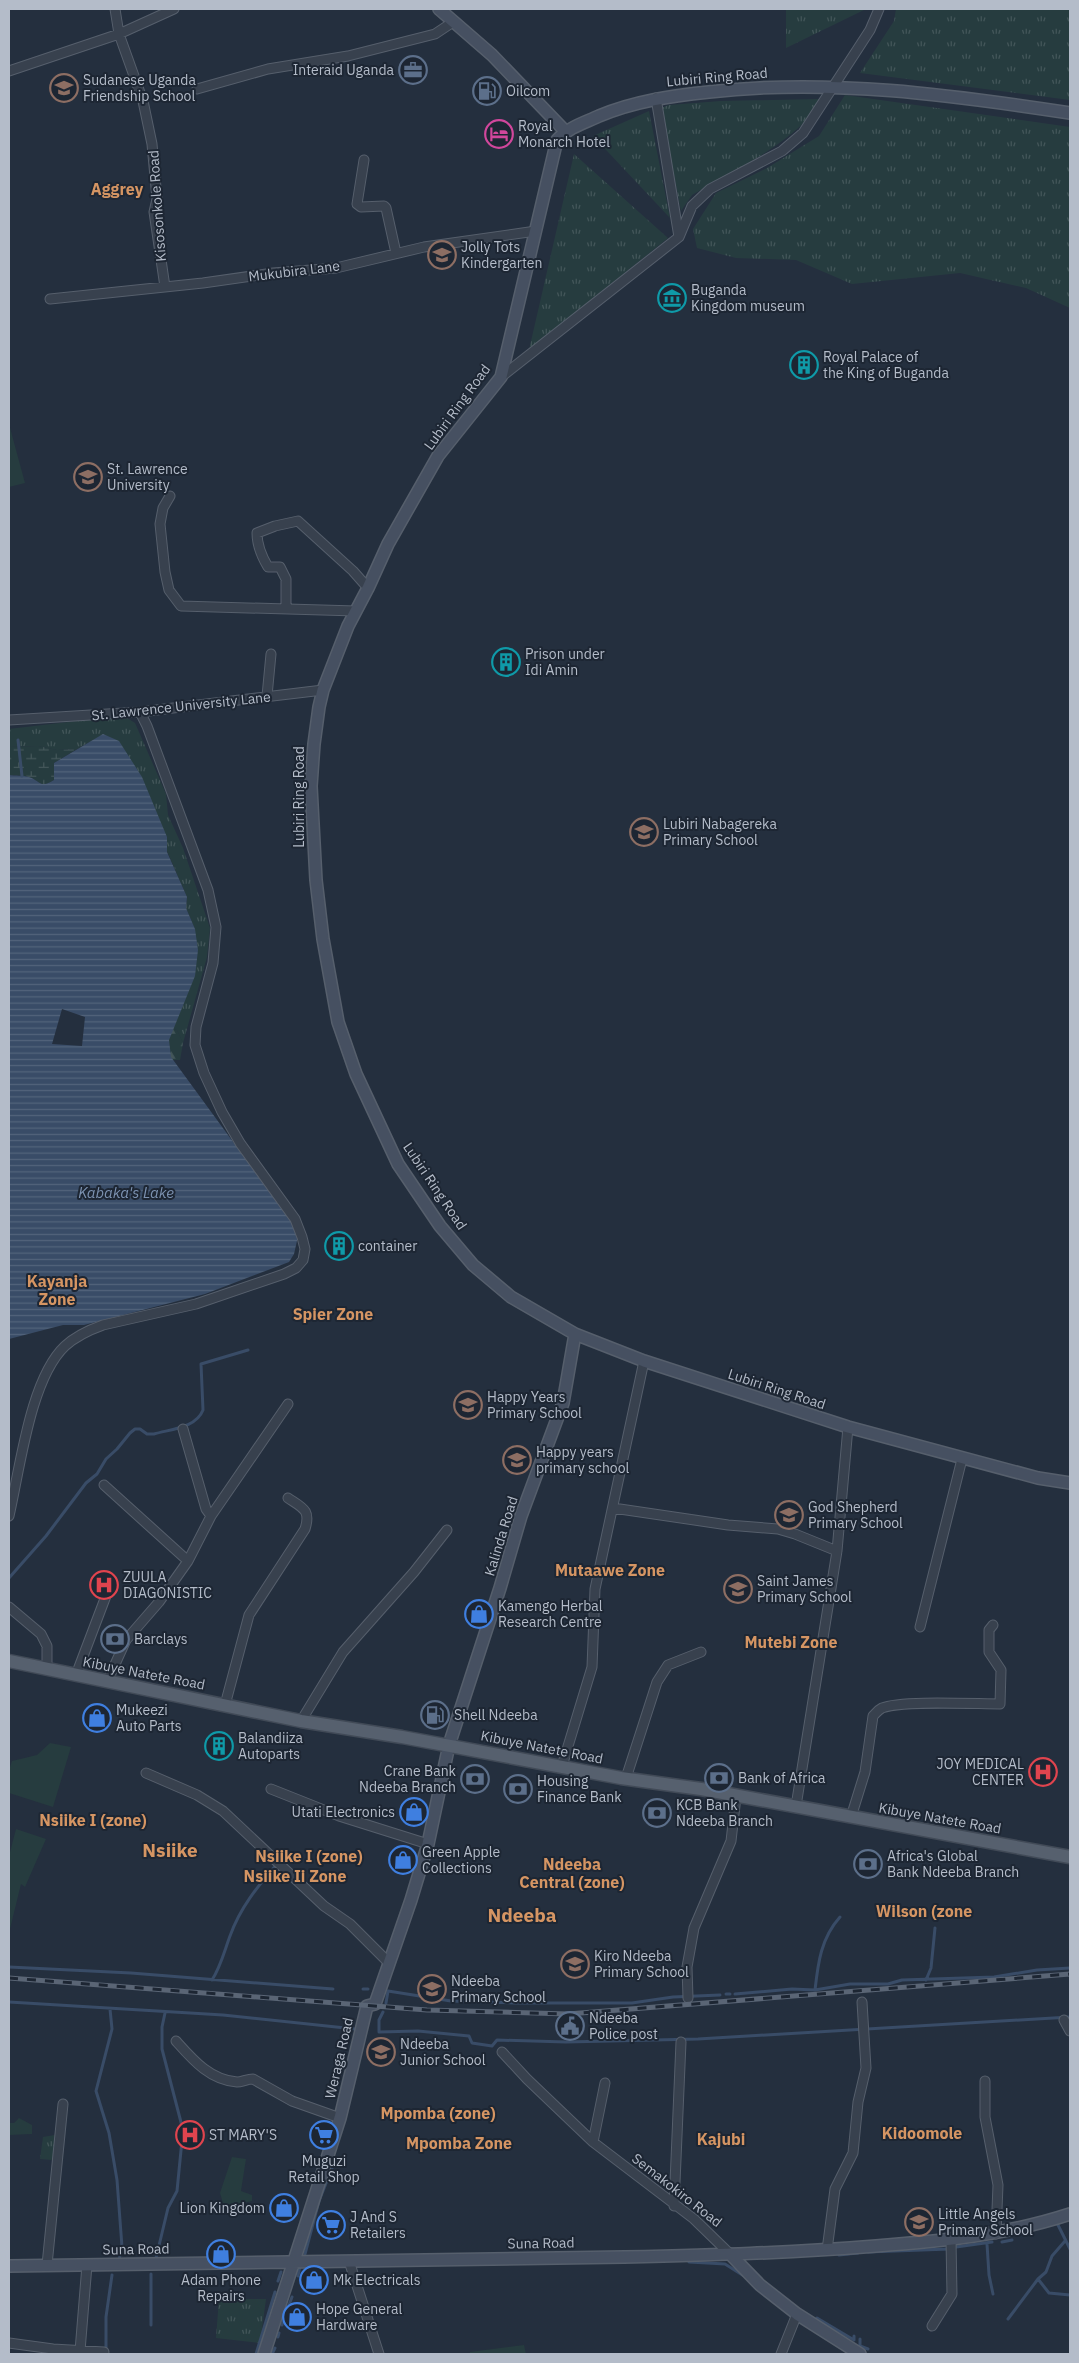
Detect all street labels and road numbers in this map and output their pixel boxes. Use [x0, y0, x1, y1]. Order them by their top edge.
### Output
street label: Lubiri Ring Road [666, 64, 768, 90]
street label: Kisosonkole Road [144, 150, 170, 262]
street label: Mukubira Lane [247, 256, 341, 286]
street label: Lubiri Ring Road [420, 361, 494, 453]
street label: St. Lawrence University Lane [90, 688, 272, 724]
street label: Lubiri Ring Road [290, 746, 308, 848]
street label: Lubiri Ring Road [399, 1139, 471, 1233]
street label: Lubiri Ring Road [726, 1365, 828, 1413]
street label: Kalinda Road [480, 1494, 522, 1578]
street label: Kibuye Natete Road [81, 1652, 207, 1694]
street label: Kibuye Natete Road [479, 1726, 605, 1768]
street label: Kibuye Natete Road [877, 1798, 1003, 1838]
street label: Weraga Road [321, 2016, 357, 2100]
street label: Semakokiro Road [628, 2149, 726, 2231]
street label: Suna Road [507, 2233, 575, 2253]
street label: Suna Road [102, 2239, 170, 2259]

